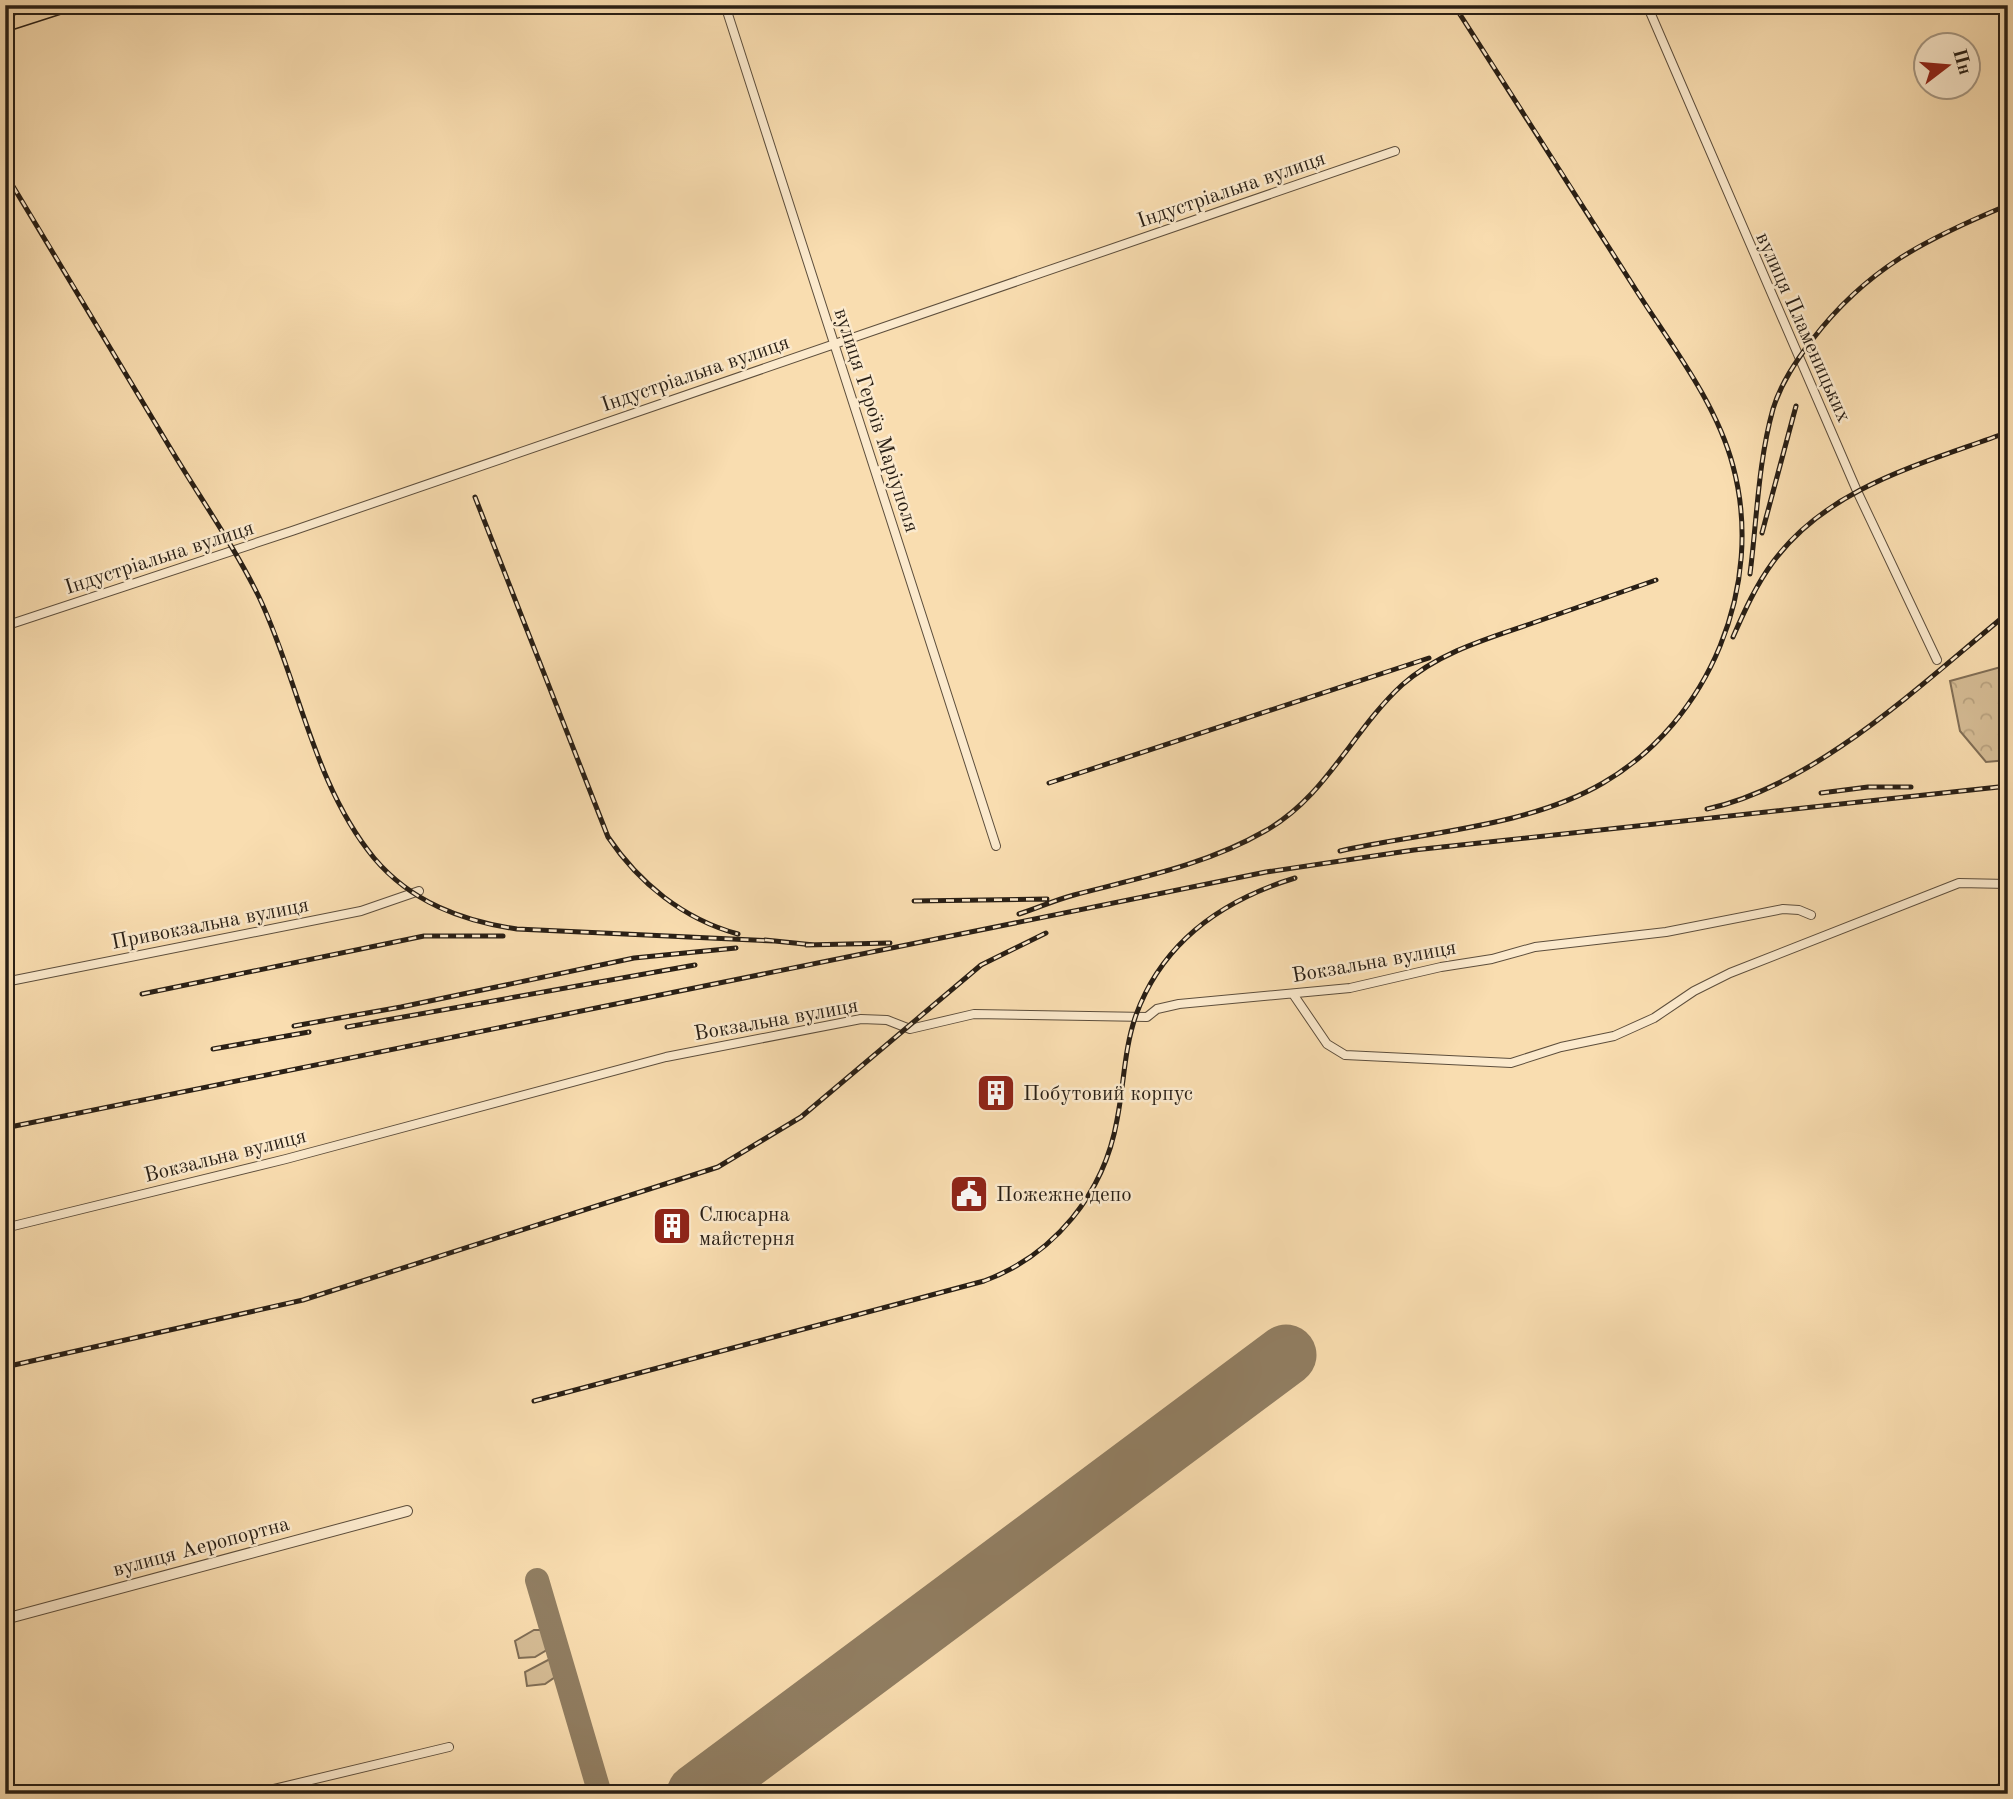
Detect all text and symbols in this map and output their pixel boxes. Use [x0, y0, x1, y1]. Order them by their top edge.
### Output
north arrow [1912, 32, 1982, 102]
text: Пн [1948, 47, 1974, 77]
street label: Індустріальна вулиця [1135, 148, 1328, 233]
street label: вулиця Пламеницьких [1751, 230, 1854, 426]
street label: вулиця Героїв Маріуполя [829, 306, 922, 535]
street label: Індустріальна вулиця [599, 332, 792, 417]
street label: Індустріальна вулиця [62, 518, 257, 599]
street label: Привокзальна вулиця [110, 895, 311, 954]
street label: Вокзальна вулиця [1291, 938, 1458, 987]
street label: Вокзальна вулиця [693, 996, 860, 1045]
building icon: Побутовий корпус [975, 1072, 1017, 1114]
place label: Побутовий корпус [1023, 1084, 1193, 1105]
street label: Вокзальна вулиця [142, 1126, 309, 1187]
public building icon: Пожежне депо [948, 1173, 990, 1215]
place label: Пожежне депо [996, 1185, 1132, 1206]
building icon: Слюсарна майстерня [651, 1205, 693, 1247]
place label: Слюсарна майстерня [699, 1205, 795, 1250]
street label: вулиця Аеропортна [111, 1514, 292, 1581]

